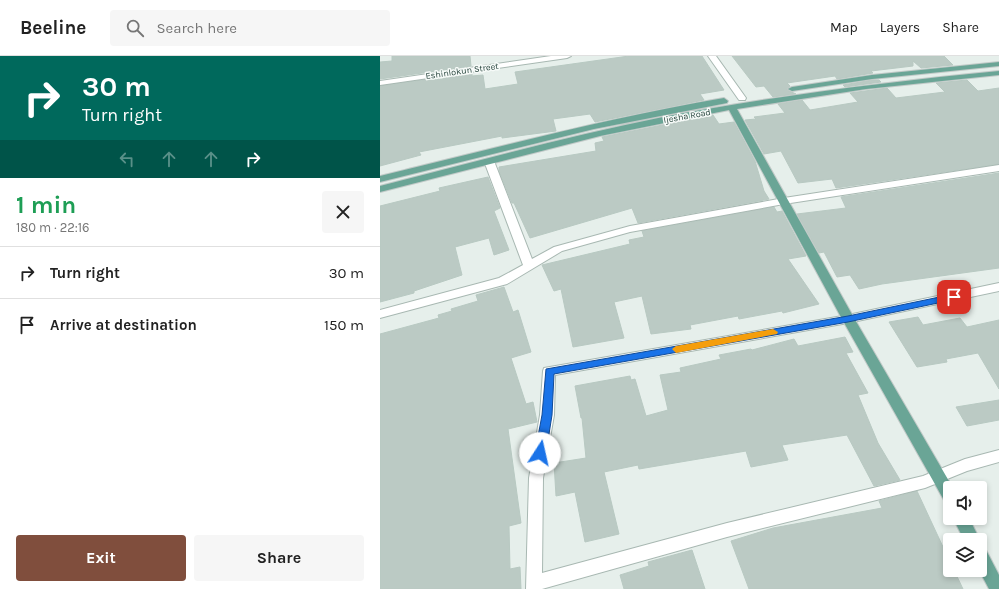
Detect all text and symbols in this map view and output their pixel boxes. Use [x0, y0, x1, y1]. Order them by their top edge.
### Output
search box [110, 10, 390, 46]
text: Beeline [20, 17, 86, 39]
icon: search [124, 17, 146, 39]
text: Search here [156, 19, 237, 37]
text: Map [830, 19, 858, 36]
text: Layers [880, 19, 920, 36]
text: Share [942, 19, 979, 36]
street label: Eshinlokun Street [425, 61, 500, 81]
text: 30 m [82, 70, 151, 103]
icon: right [16, 72, 68, 124]
text: Turn right [82, 104, 162, 126]
street label: Ijesha Road [663, 107, 711, 125]
icon: left [116, 148, 138, 170]
icon: ahead [158, 148, 180, 170]
icon: ahead [200, 148, 222, 170]
icon: right [242, 148, 264, 170]
text: 1 min [16, 191, 76, 219]
button: close [322, 191, 364, 233]
text: 180 m · 22:16 [16, 220, 90, 235]
icon: right [16, 262, 38, 284]
text: Turn right [50, 264, 120, 282]
text: 30 m [329, 264, 364, 282]
pin [937, 280, 971, 314]
icon: arrive [943, 286, 965, 308]
icon: arrive [16, 314, 38, 336]
text: Arrive at destination [50, 316, 197, 334]
text: 150 m [324, 316, 364, 334]
position arrow [519, 432, 561, 474]
map controls [943, 481, 987, 577]
button: sound [943, 481, 987, 525]
button: layers [943, 533, 987, 577]
button: Exit [16, 535, 186, 581]
button: Share [194, 535, 364, 581]

